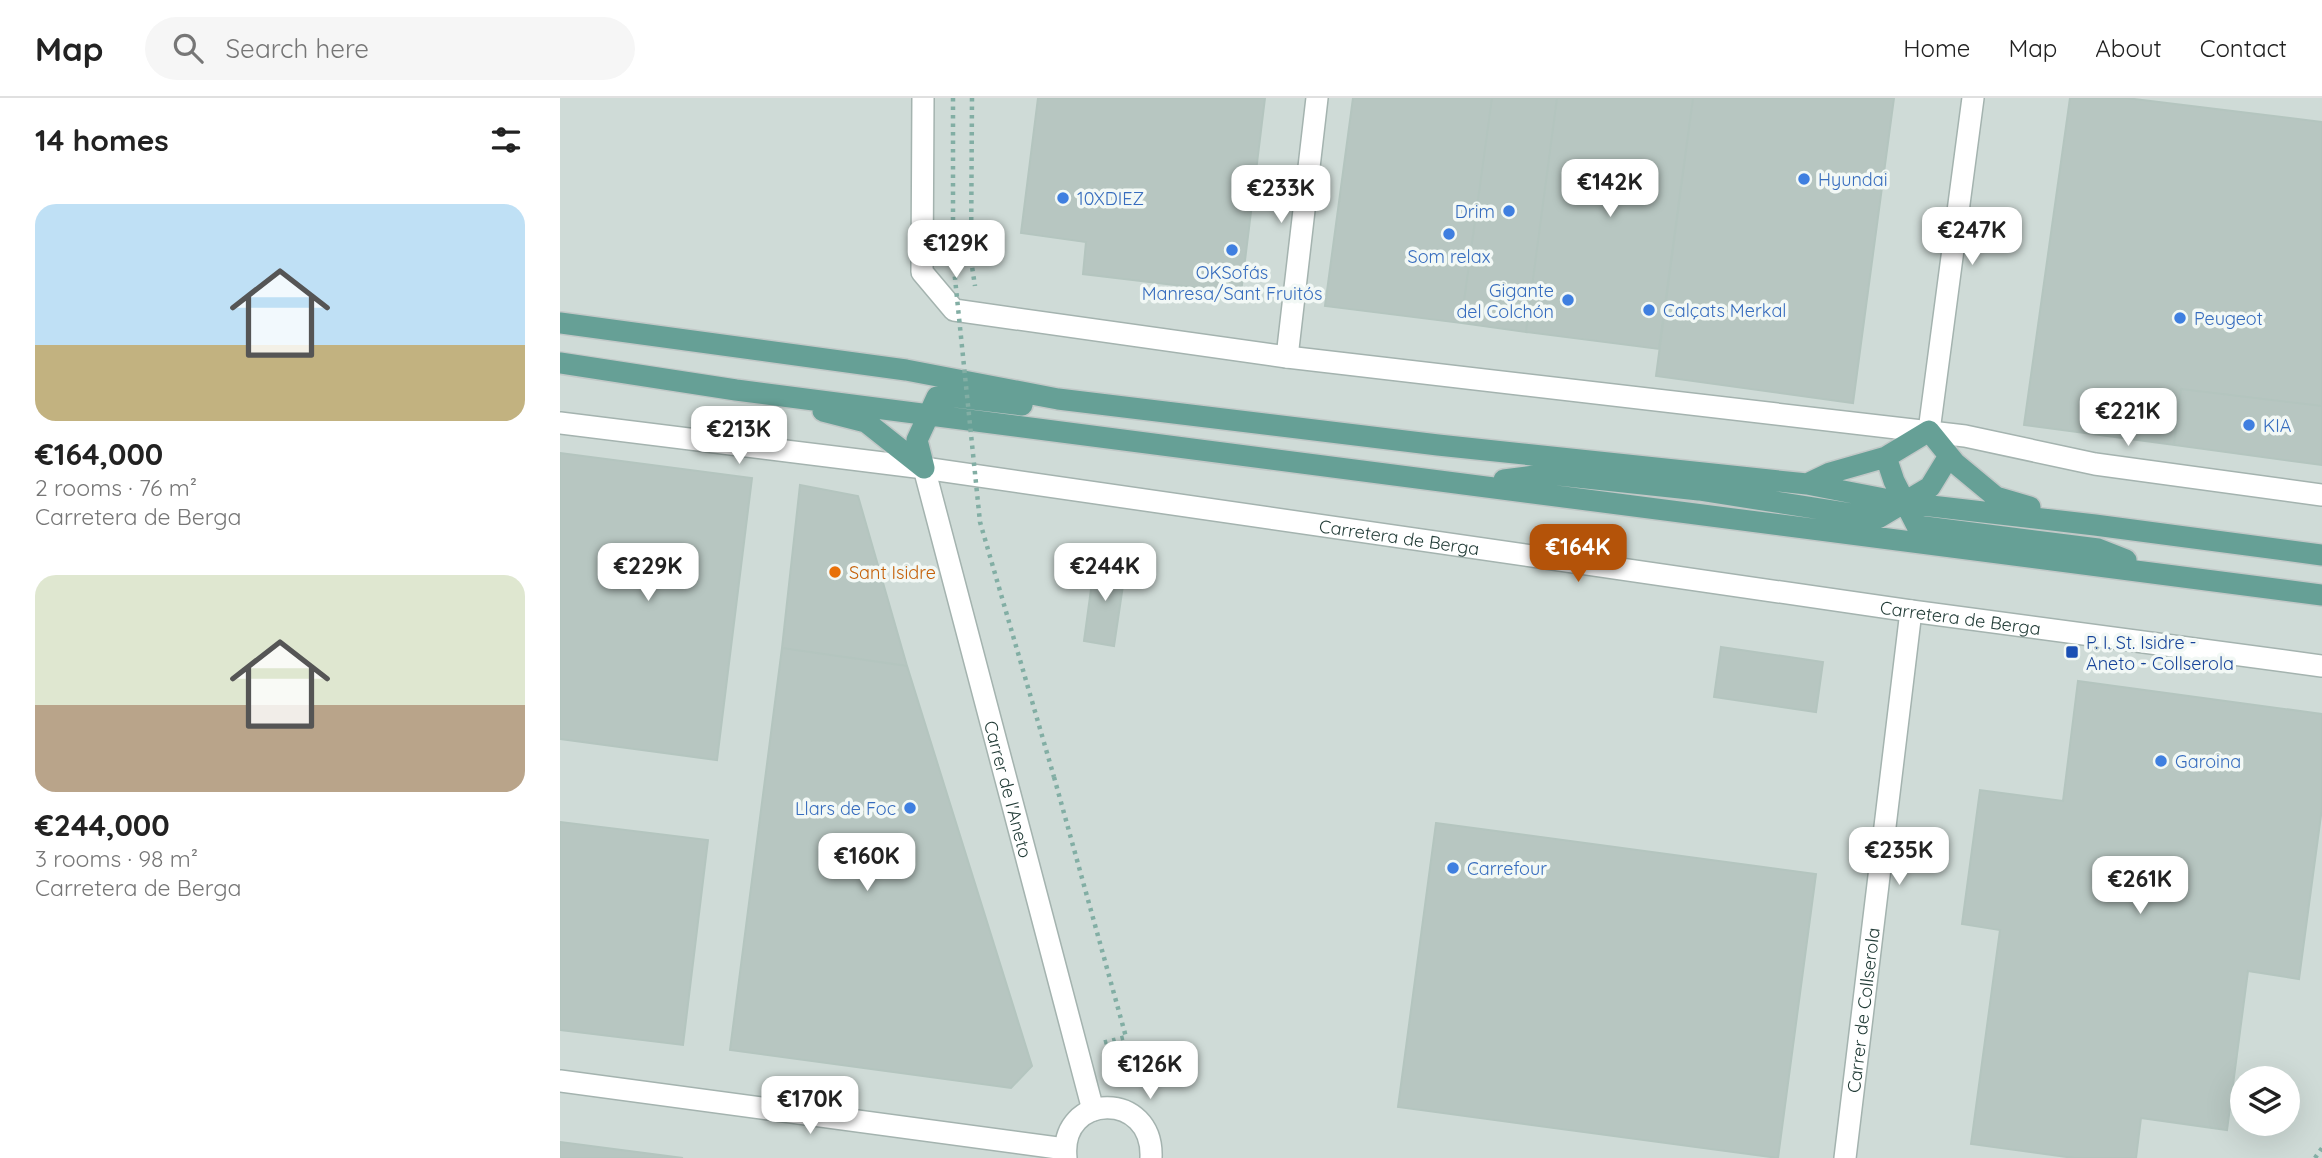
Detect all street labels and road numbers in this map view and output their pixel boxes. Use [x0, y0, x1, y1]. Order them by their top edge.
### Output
street label: Carretera de Berga [1318, 514, 1481, 560]
street label: Carretera de Berga [1879, 595, 2042, 640]
street label: Carrer de l'Aneto [979, 718, 1038, 860]
street label: Carrer de Collserola [1841, 926, 1884, 1094]

